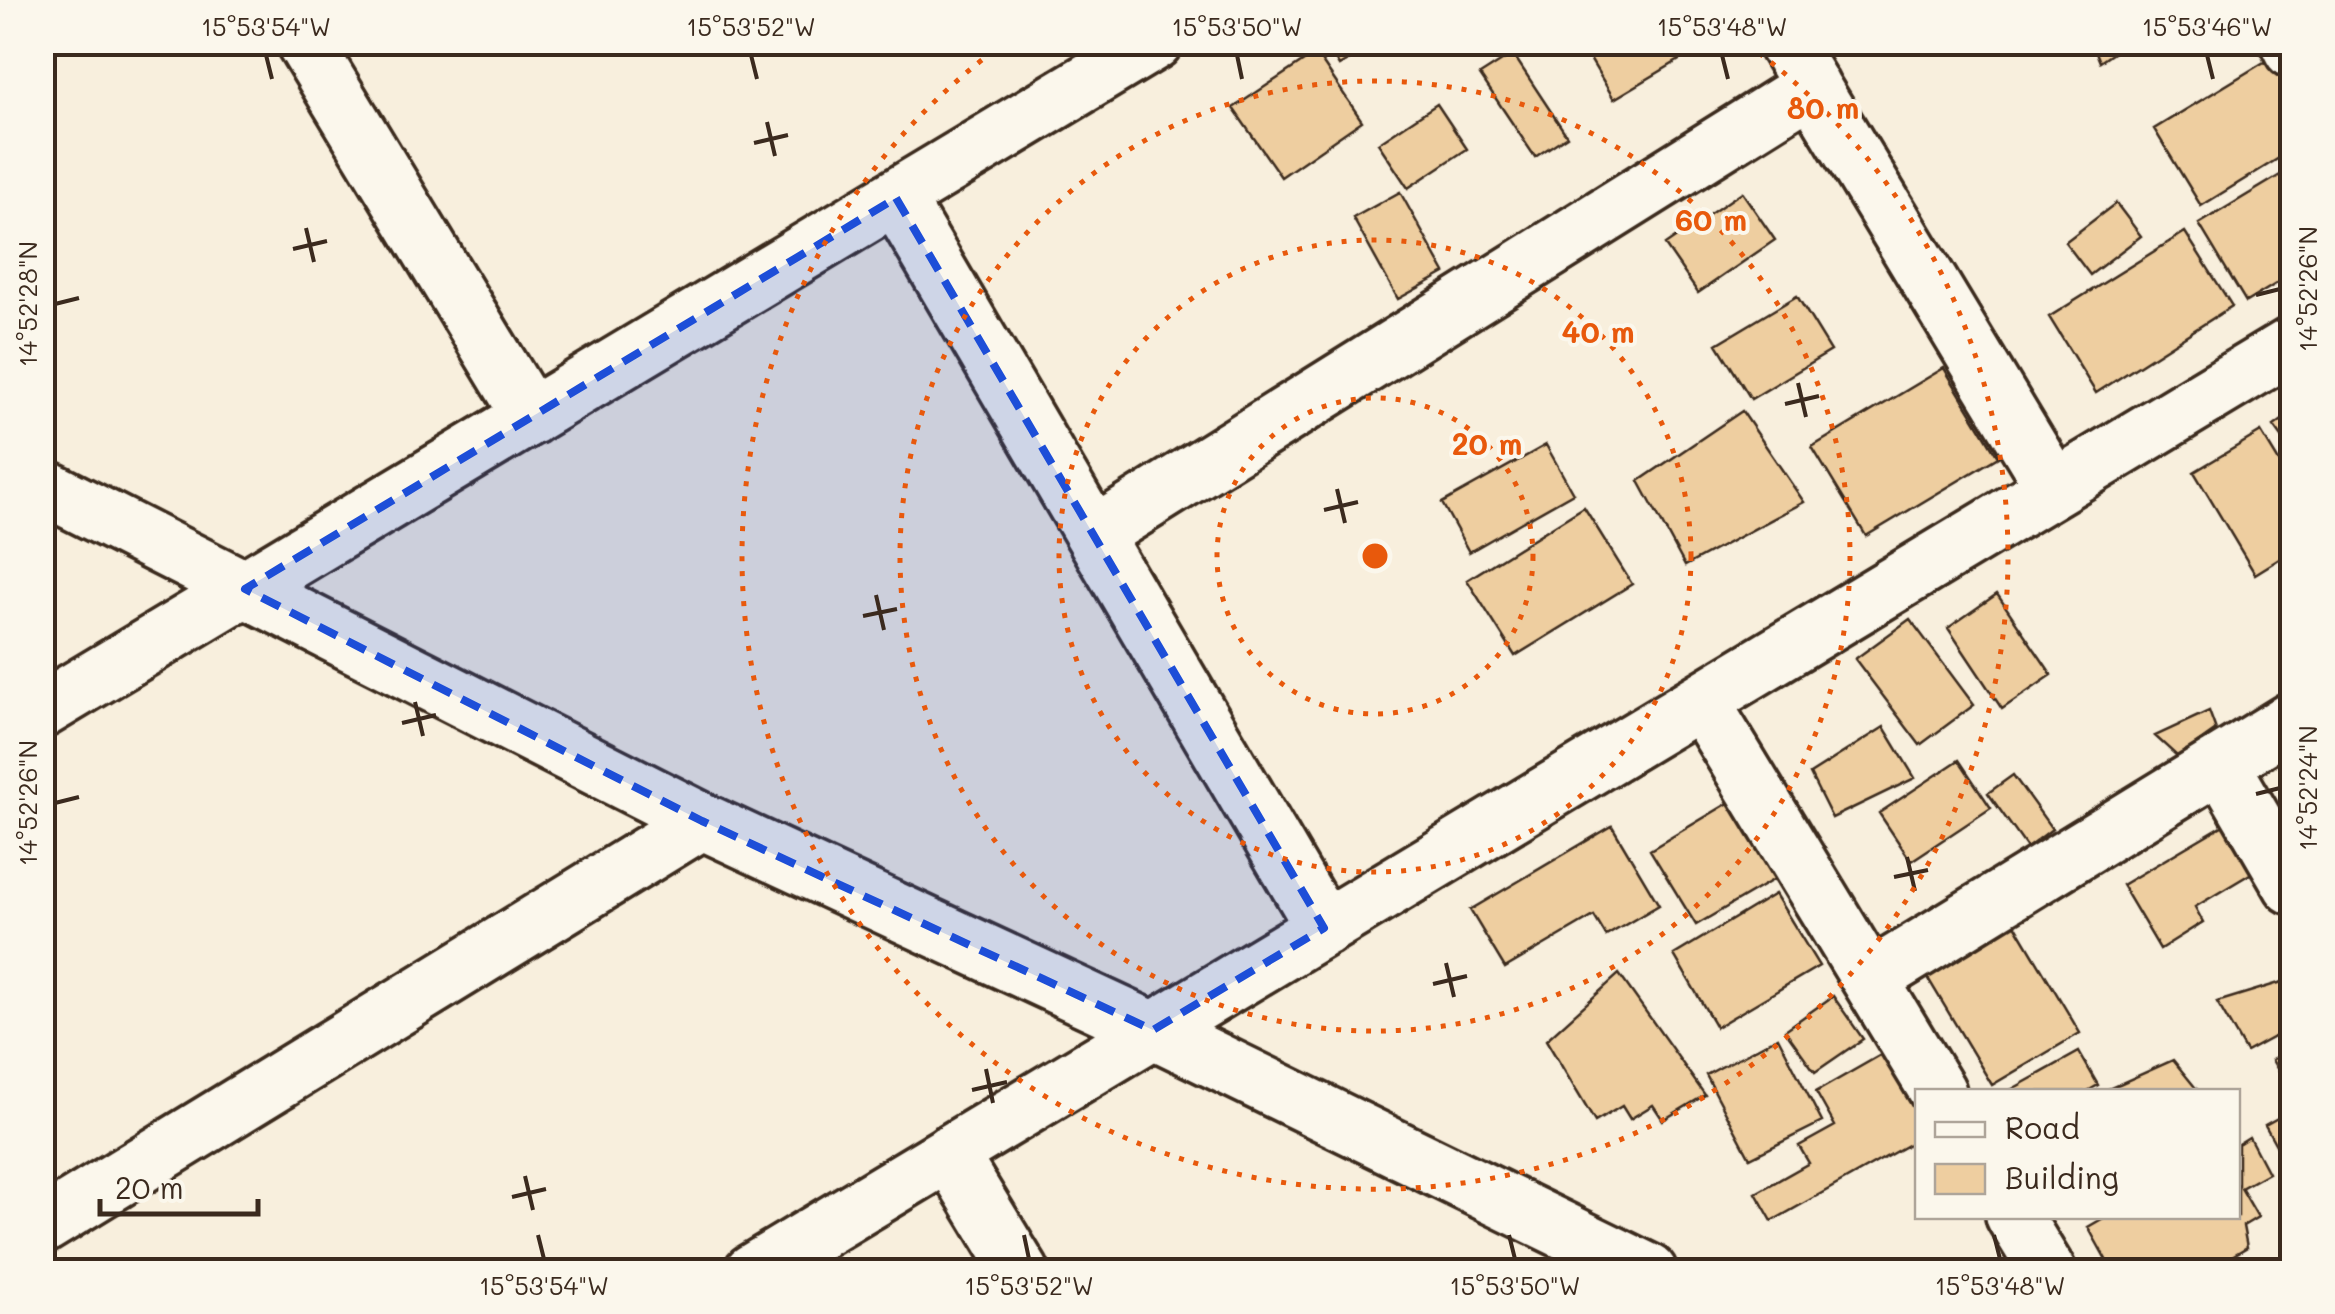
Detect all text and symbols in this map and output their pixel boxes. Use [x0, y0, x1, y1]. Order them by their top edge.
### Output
text: 15°53'54"W [201, 10, 331, 42]
text: 15°53'52"W [686, 10, 816, 42]
text: 15°53'50"W [1172, 10, 1302, 42]
text: 15°53'48"W [1657, 10, 1787, 42]
text: 15°53'46"W [2142, 10, 2272, 42]
text: 80 m [1787, 87, 1859, 127]
text: 60 m [1675, 199, 1747, 239]
text: 14°52'26"N [2291, 226, 2323, 352]
text: 14°52'28"N [11, 241, 43, 367]
text: 40 m [1562, 311, 1634, 351]
text: 20 m [1452, 423, 1522, 463]
centre of rings [1357, 538, 1393, 574]
text: 14°52'24"N [2291, 725, 2323, 851]
text: 14°52'26"N [11, 740, 43, 866]
legend [1915, 1089, 2240, 1219]
text: Road [2005, 1107, 2080, 1147]
scale bar [100, 1154, 258, 1216]
text: Building [2005, 1157, 2119, 1197]
text: 20 m [115, 1167, 184, 1207]
text: 15°53'54"W [479, 1269, 609, 1301]
text: 15°53'52"W [964, 1269, 1094, 1301]
text: 15°53'50"W [1450, 1269, 1580, 1301]
text: 15°53'48"W [1935, 1269, 2065, 1301]

